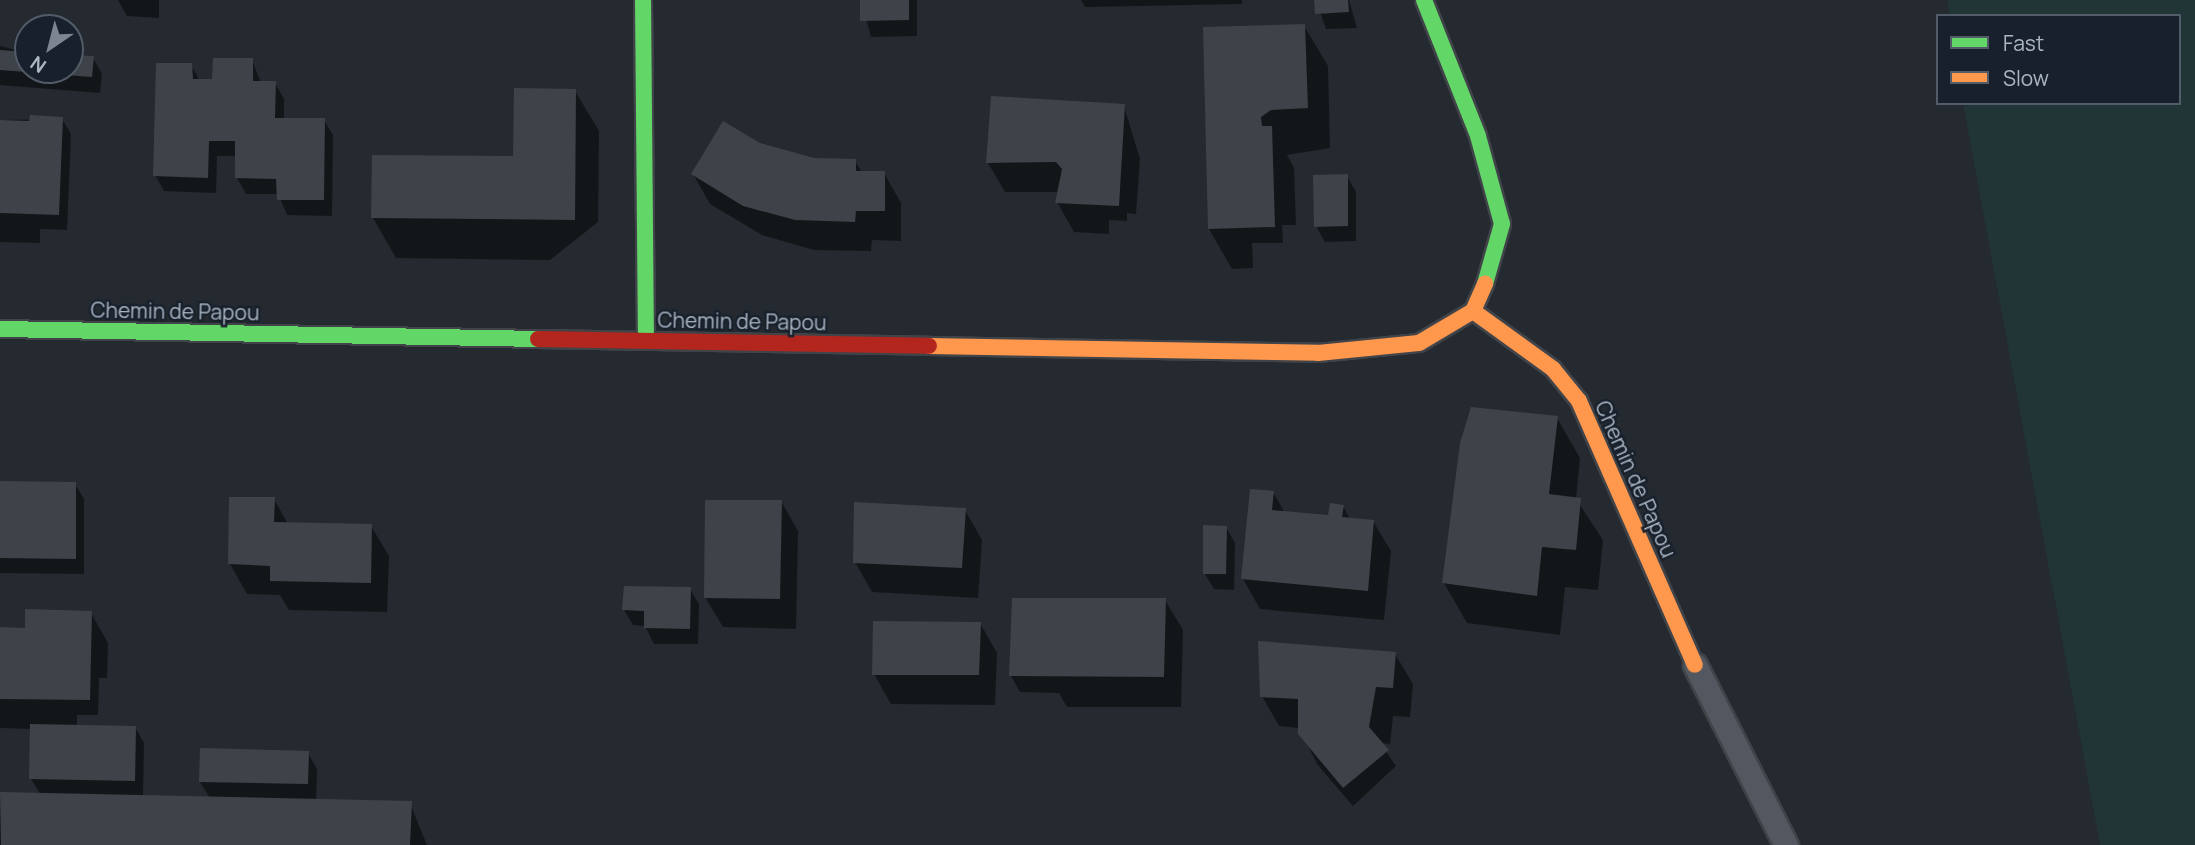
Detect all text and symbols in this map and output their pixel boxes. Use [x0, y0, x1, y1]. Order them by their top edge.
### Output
north arrow [14, 14, 84, 84]
legend [1936, 14, 2181, 105]
text: Fast [2003, 29, 2044, 57]
text: N [25, 50, 51, 79]
text: Slow [2003, 64, 2049, 92]
street label: Chemin de Papou [90, 297, 260, 325]
street label: Chemin de Papou [657, 307, 827, 335]
street label: Chemin de Papou [1590, 397, 1682, 561]

